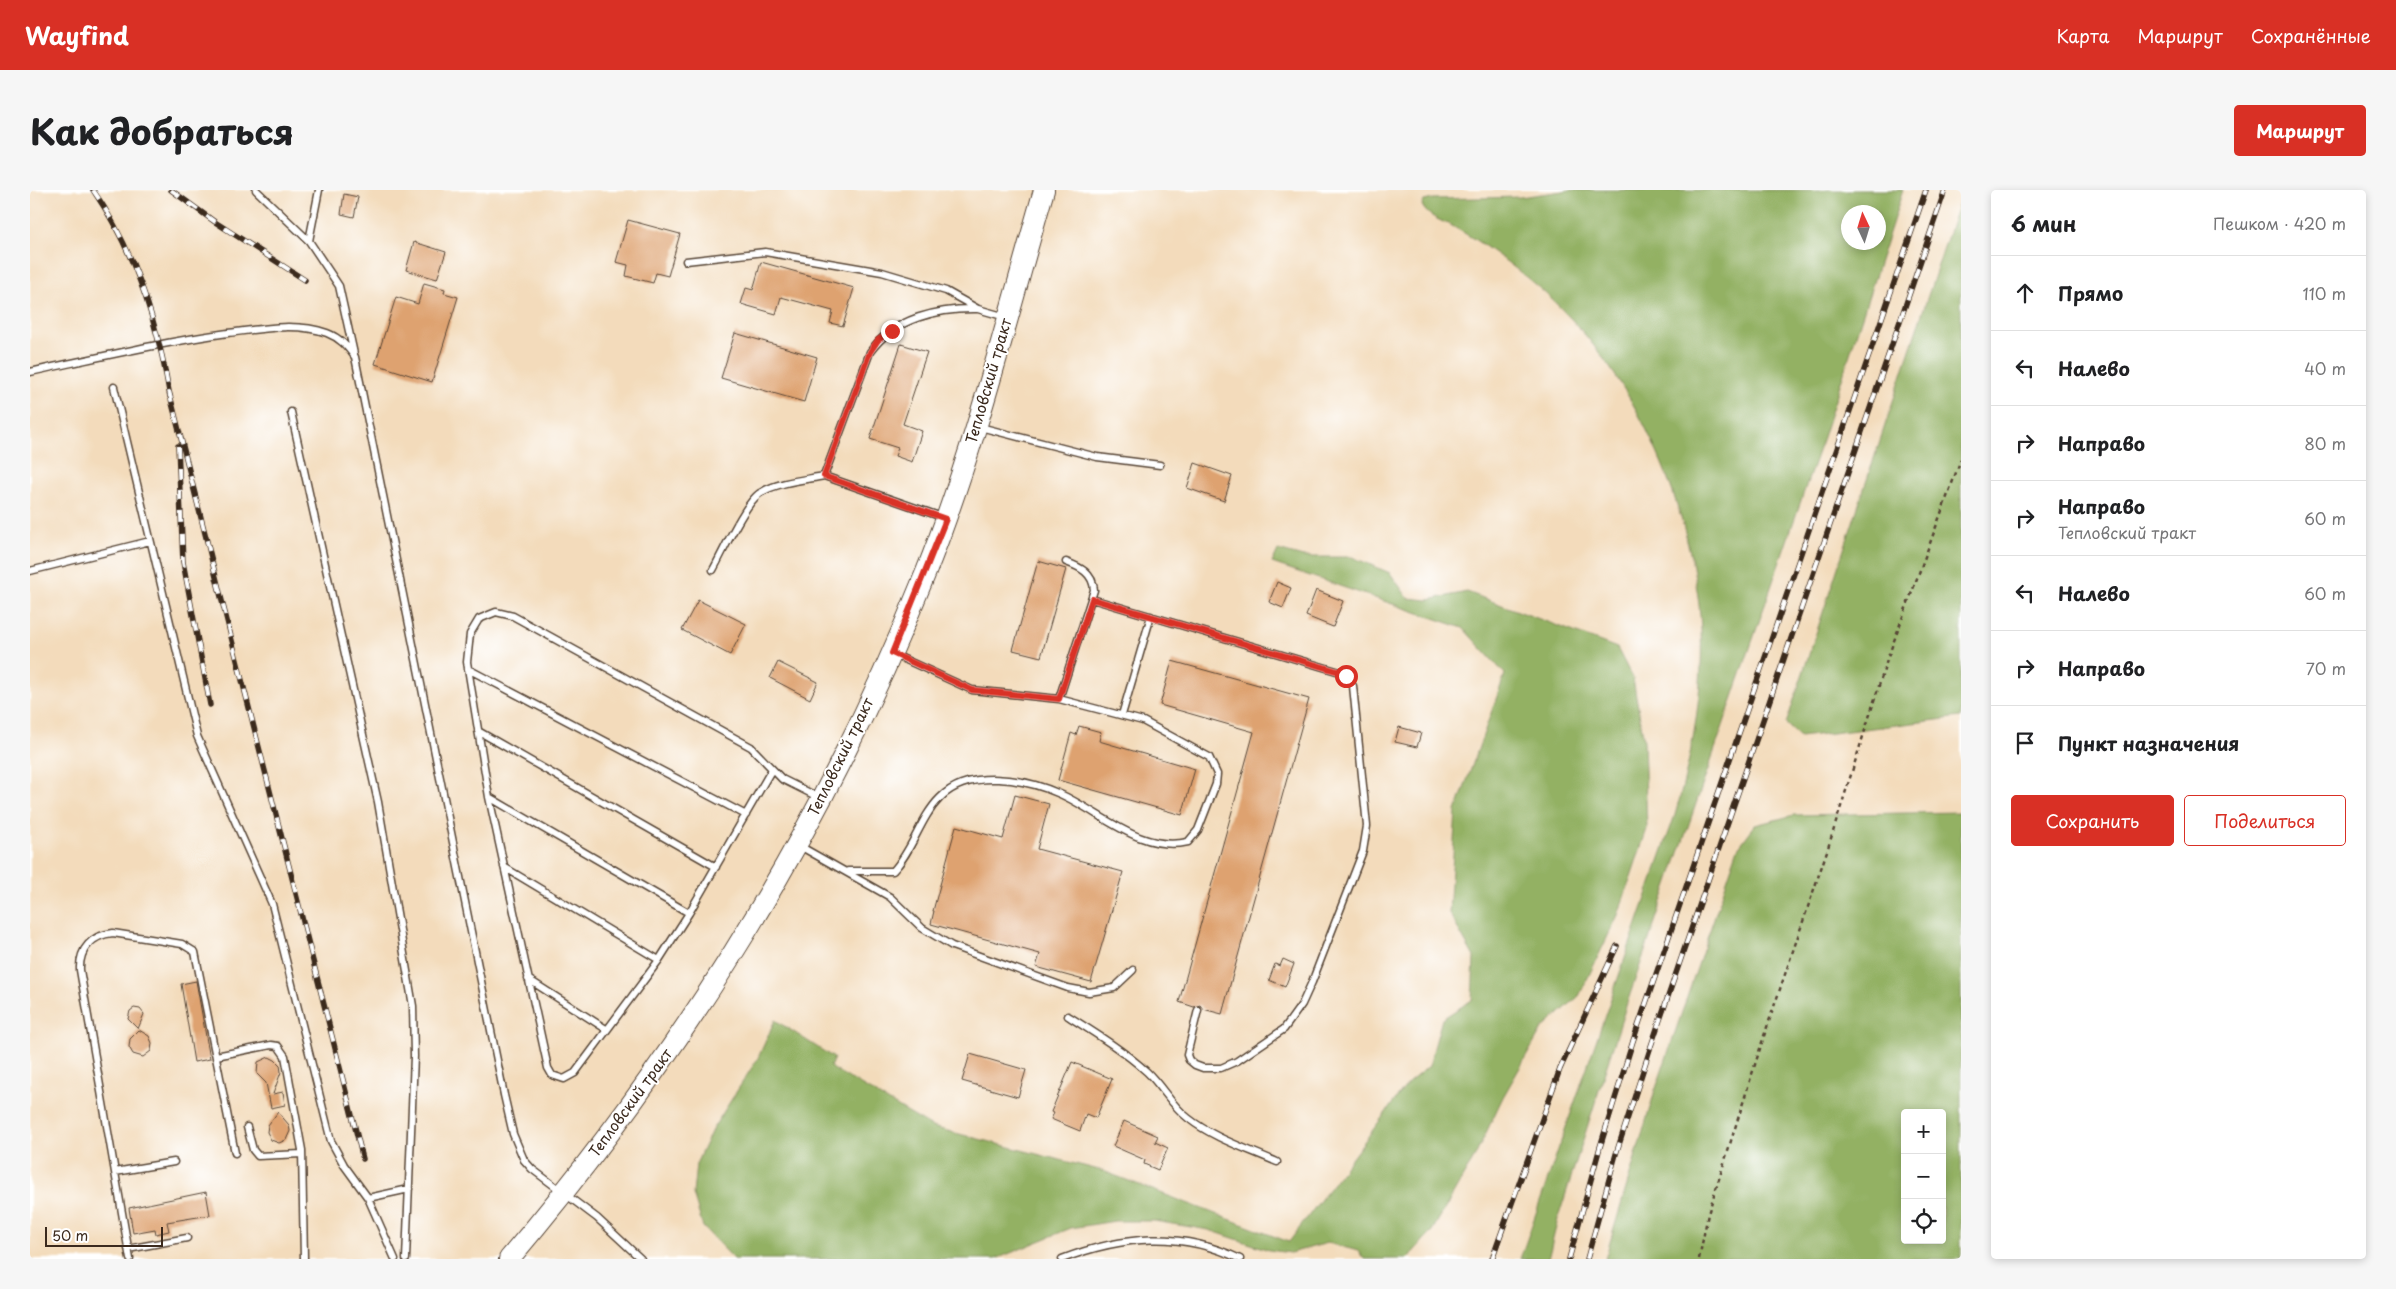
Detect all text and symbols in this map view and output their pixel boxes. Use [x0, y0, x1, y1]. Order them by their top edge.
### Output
text: Wayfind [25, 17, 129, 53]
text: Карта [2057, 22, 2109, 49]
text: Маршрут [2137, 22, 2223, 49]
text: Сохранённые [2251, 22, 2371, 49]
text: Как добраться [30, 104, 294, 157]
button: Маршрут [2234, 105, 2366, 156]
north arrow [1841, 205, 1886, 250]
text: 6 мин [2011, 207, 2077, 239]
text: Пешком · 420 m [2213, 211, 2346, 235]
icon: ahead [2011, 279, 2039, 307]
text: Прямо [2058, 279, 2123, 307]
text: 110 m [2303, 281, 2346, 305]
street label: Тепловский тракт [959, 314, 1017, 446]
route end [881, 320, 904, 343]
icon: left [2011, 354, 2039, 382]
text: Налево [2058, 354, 2130, 382]
text: 40 m [2304, 356, 2346, 380]
icon: right [2011, 429, 2039, 457]
text: Направо [2058, 429, 2145, 457]
text: 80 m [2304, 431, 2346, 455]
text: Направо [2058, 492, 2145, 520]
icon: right [2011, 504, 2039, 532]
text: 60 m [2304, 506, 2346, 530]
text: Тепловский тракт [2058, 520, 2196, 544]
icon: left [2011, 579, 2039, 607]
text: Налево [2058, 579, 2130, 607]
text: 60 m [2304, 581, 2346, 605]
icon: right [2011, 654, 2039, 682]
text: Направо [2058, 654, 2145, 682]
text: 70 m [2306, 656, 2346, 680]
route start [1335, 665, 1358, 688]
street label: Тепловский тракт [801, 692, 879, 820]
icon: arrive [2011, 729, 2039, 757]
text: Пункт назначения [2058, 729, 2239, 757]
button: Сохранить [2011, 795, 2174, 846]
button: Поделиться [2184, 795, 2346, 846]
street label: Тепловский тракт [582, 1042, 678, 1161]
map controls [1901, 1109, 1946, 1244]
button: + [1901, 1109, 1946, 1154]
button: − [1901, 1154, 1946, 1199]
button: locate [1901, 1199, 1946, 1244]
scale bar [45, 1224, 162, 1247]
text: 50 m [52, 1225, 88, 1246]

